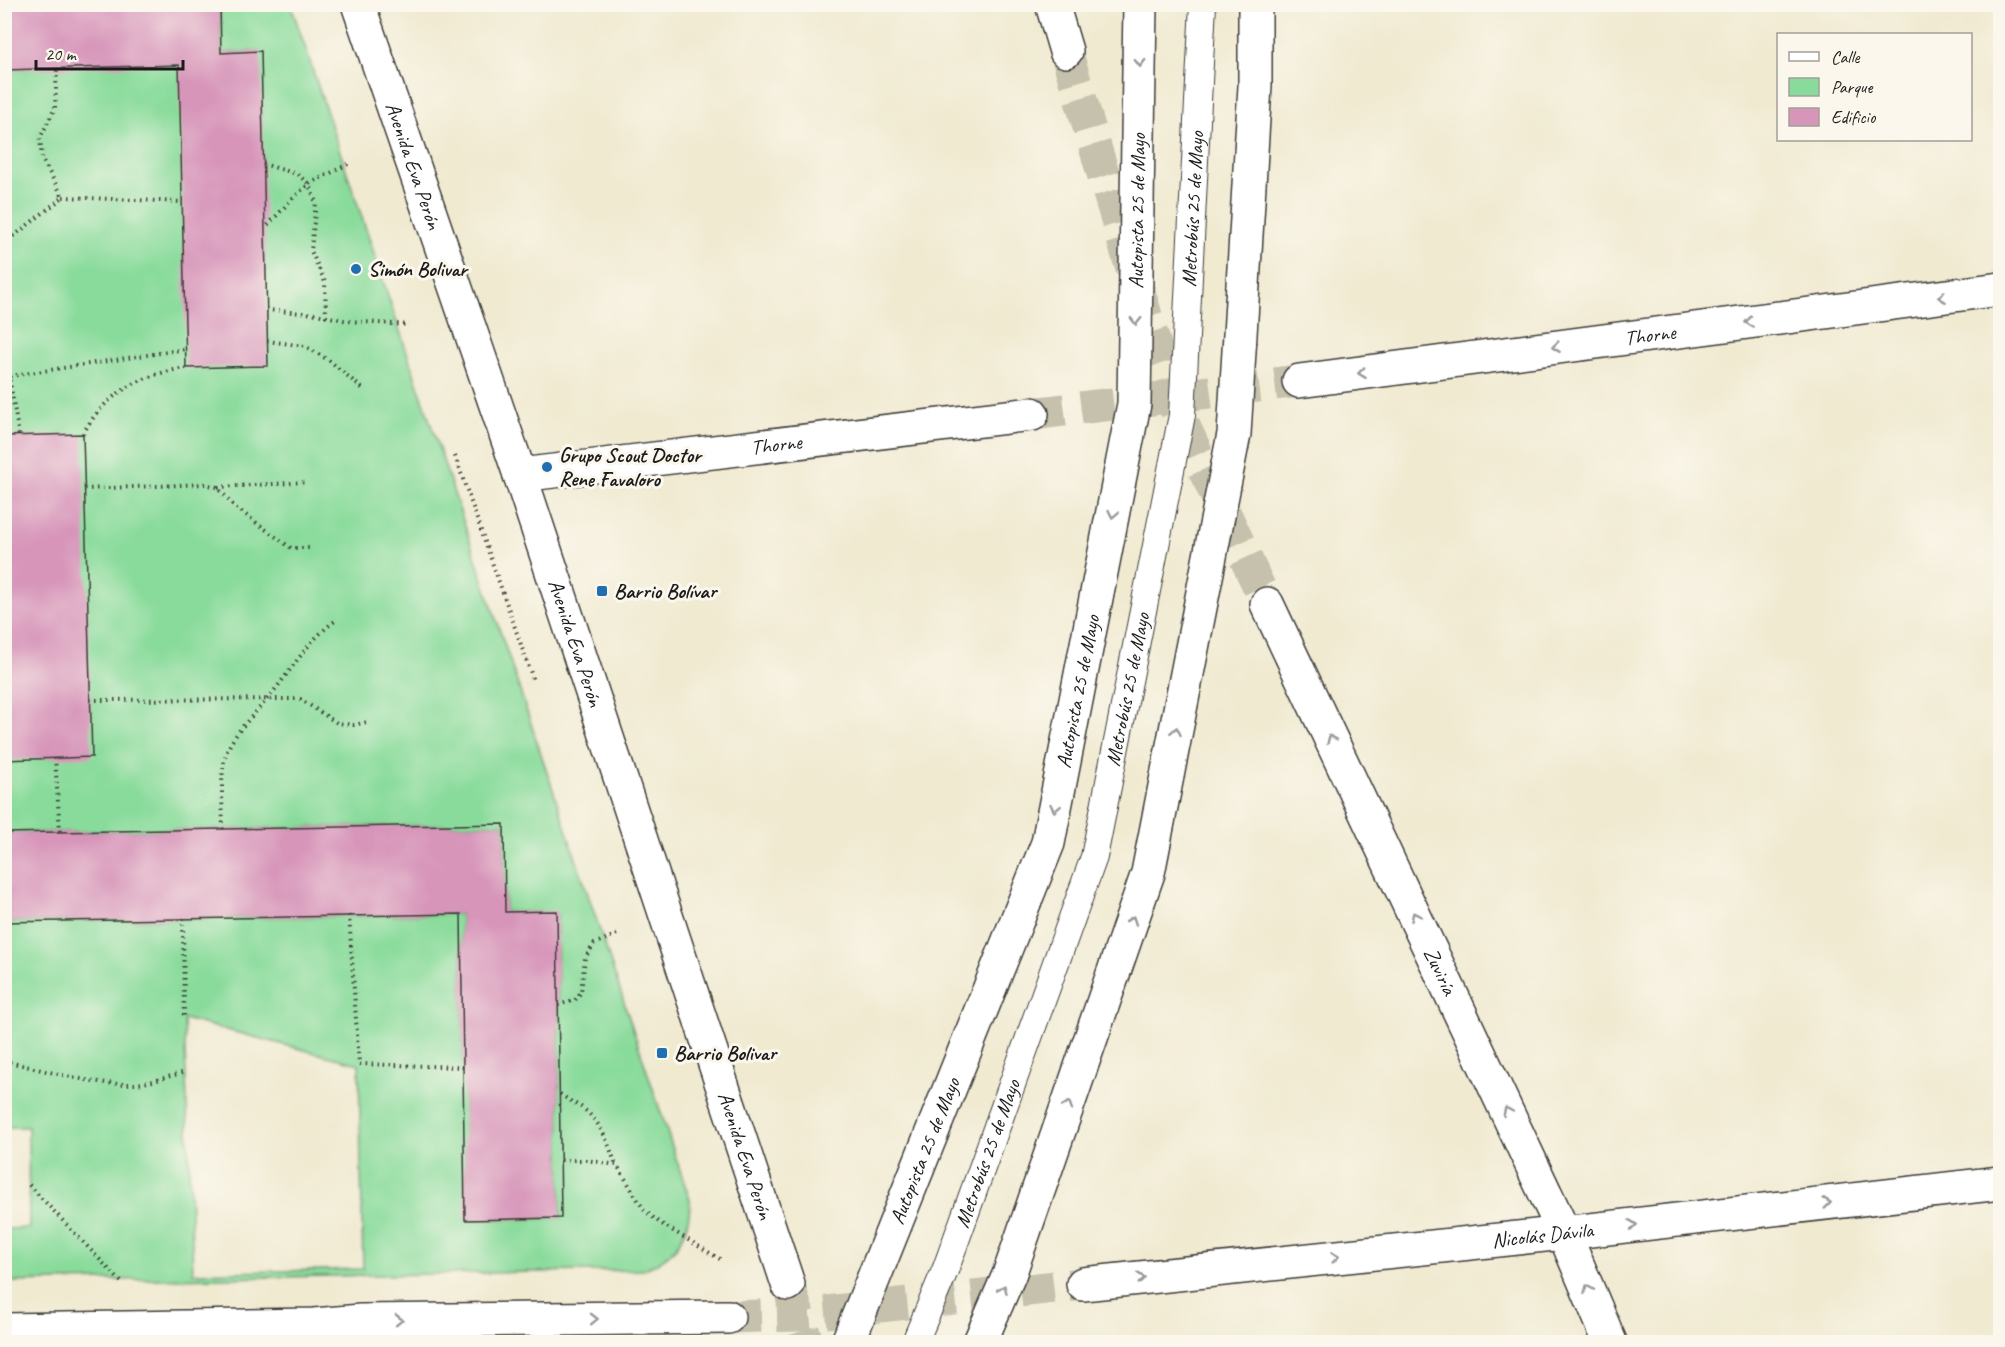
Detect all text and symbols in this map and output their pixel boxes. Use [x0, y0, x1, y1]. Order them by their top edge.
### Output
scale bar [36, 33, 183, 71]
legend [1777, 33, 1972, 141]
text: 20 m [45, 43, 78, 65]
text: Calle [1831, 46, 1860, 68]
one-way arrow [1133, 58, 1146, 67]
text: Parque [1831, 76, 1873, 98]
street label: Avenida Eva Perón [380, 99, 448, 233]
text: Edificio [1831, 106, 1877, 128]
street label: Metrobús 25 de Mayo [1176, 129, 1210, 287]
street label: Autopista 25 de Mayo [1123, 132, 1151, 289]
place label: Simón Bolivar [368, 256, 469, 282]
marker: Simón Bolivar [349, 262, 363, 276]
one-way arrow [1938, 290, 1947, 303]
one-way arrow [1130, 316, 1142, 325]
one-way arrow [1745, 316, 1754, 328]
street label: Thorne [1623, 319, 1678, 351]
one-way arrow [1551, 341, 1560, 353]
one-way arrow [1358, 366, 1367, 378]
street label: Thorne [749, 428, 804, 460]
place label: Grupo Scout Doctor Rene Favaloro [559, 442, 703, 492]
marker: Grupo Scout Doctor Rene Favaloro [540, 460, 554, 474]
one-way arrow [1107, 509, 1120, 519]
street label: Avenida Eva Perón [542, 576, 609, 710]
place label: Barrio Bolívar [614, 578, 719, 604]
marker: Barrio Bolívar [595, 584, 609, 598]
street label: Metrobús 25 de Mayo [1099, 609, 1156, 768]
street label: Autopista 25 de Mayo [1050, 611, 1106, 770]
one-way arrow [1169, 726, 1182, 736]
one-way arrow [1327, 735, 1339, 746]
one-way arrow [1049, 803, 1062, 813]
one-way arrow [1410, 911, 1422, 922]
one-way arrow [1124, 915, 1137, 926]
street label: Zuviría [1418, 943, 1463, 1001]
place label: Barrio Bolivar [674, 1040, 778, 1066]
marker: Barrio Bolivar [655, 1046, 669, 1060]
street label: Autopista 25 de Mayo [884, 1072, 966, 1228]
street label: Metrobús 25 de Mayo [949, 1074, 1026, 1231]
street label: Avenida Eva Perón [712, 1089, 779, 1223]
one-way arrow [1060, 1100, 1073, 1111]
one-way arrow [1502, 1107, 1514, 1118]
one-way arrow [1823, 1197, 1832, 1209]
street label: Nicolás Dávila [1491, 1217, 1596, 1254]
one-way arrow [1629, 1219, 1638, 1232]
one-way arrow [1331, 1251, 1340, 1264]
one-way arrow [1137, 1272, 1146, 1285]
one-way arrow [996, 1284, 1008, 1295]
one-way arrow [1583, 1284, 1595, 1295]
one-way arrow [589, 1313, 598, 1325]
one-way arrow [394, 1314, 403, 1327]

